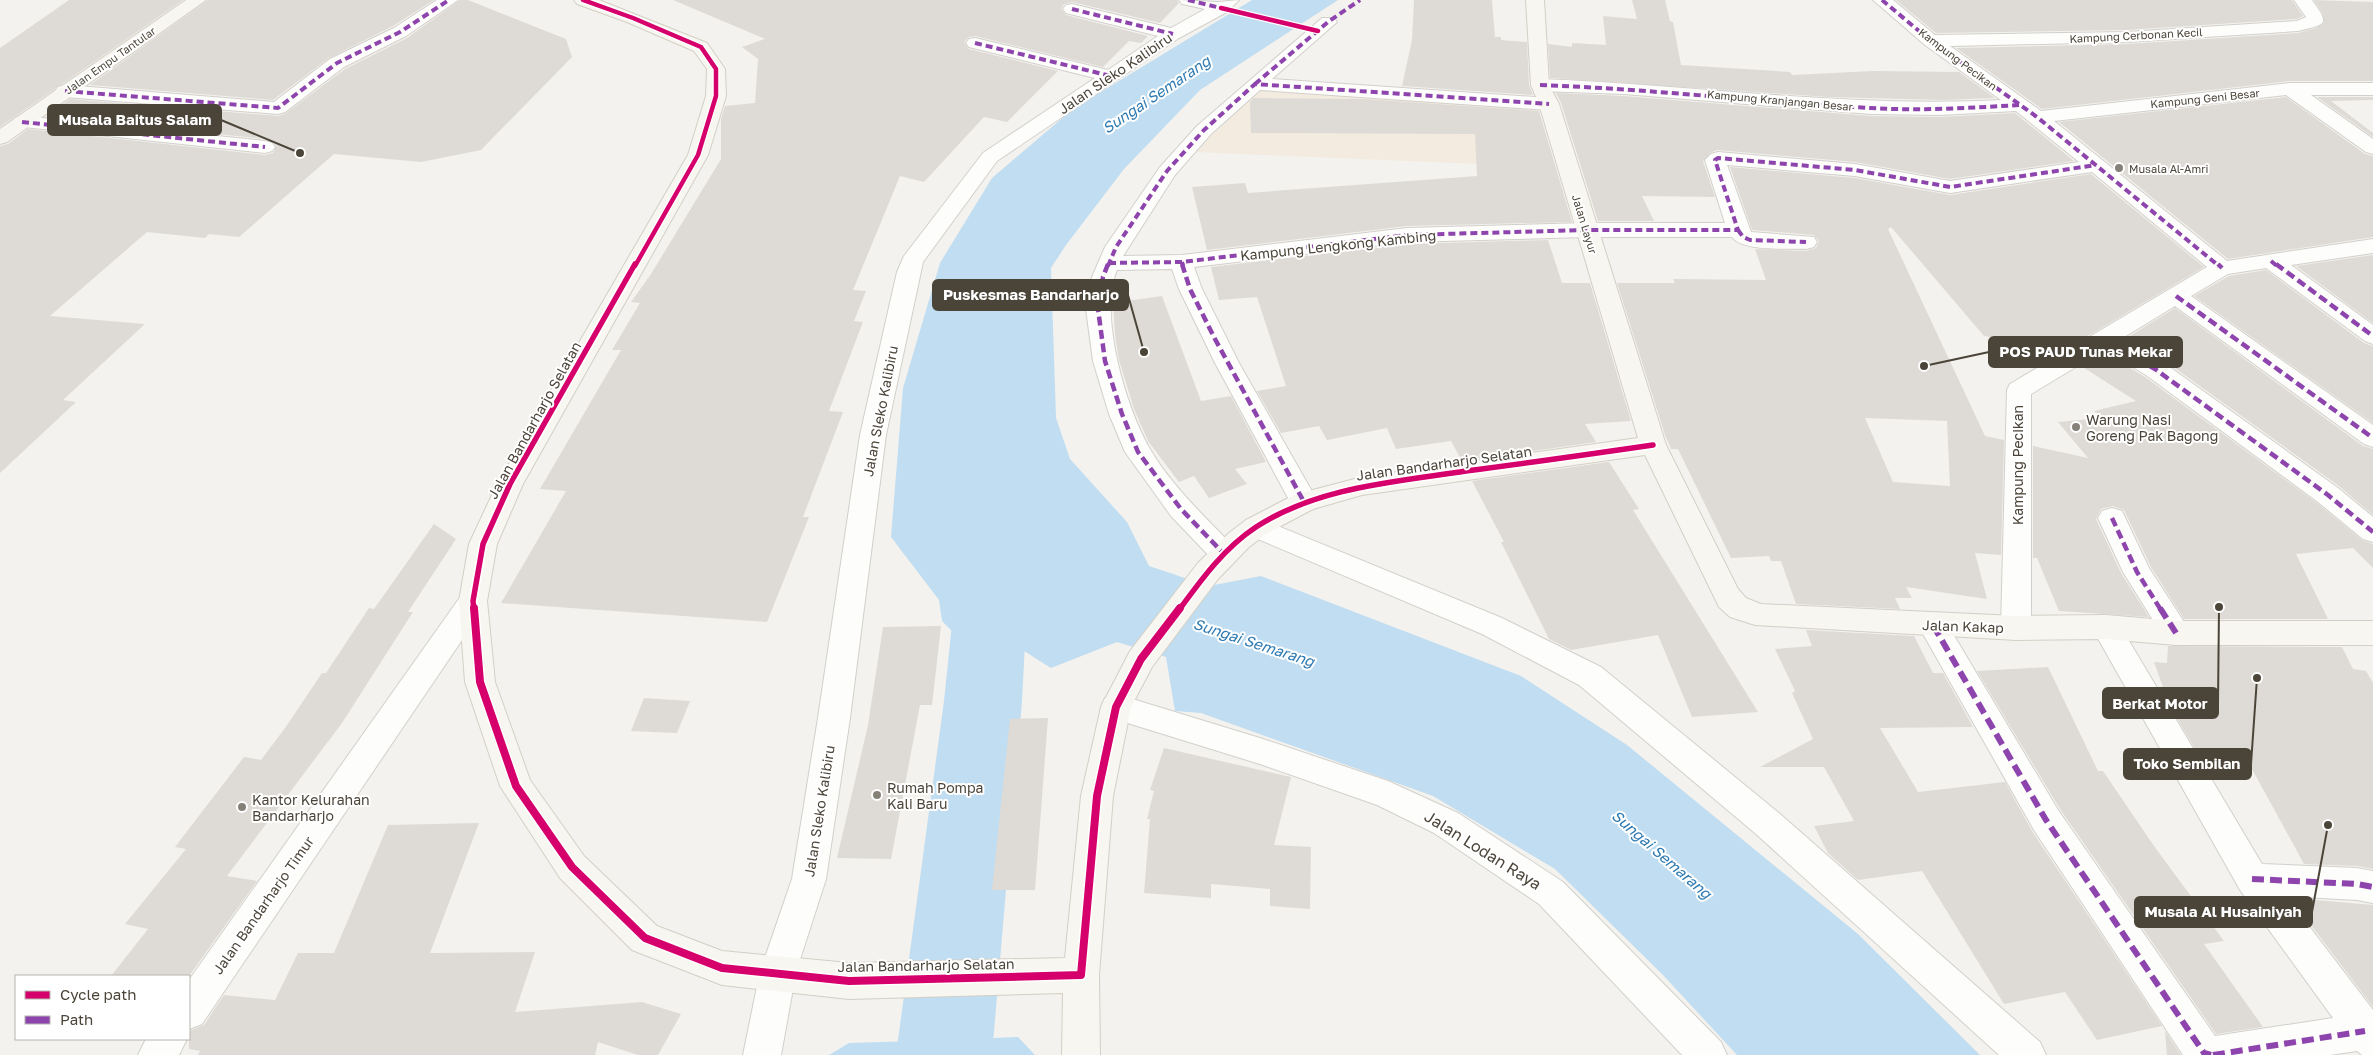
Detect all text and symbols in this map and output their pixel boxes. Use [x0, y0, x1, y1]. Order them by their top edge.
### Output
street label: Jalan Empu Tantular [62, 23, 159, 96]
street label: Kampung Pecikan [1916, 25, 2000, 93]
street label: Kampung Cerbonan Kecil [2069, 25, 2203, 45]
street label: Jalan Sleko Kalibiru [1055, 29, 1175, 117]
water label: Sungai Semarang [1099, 50, 1215, 138]
street label: Kampung Geni Besar [2150, 86, 2261, 110]
street label: Kampung Kranjangan Besar [1707, 87, 1854, 113]
callout: Musala Baitus Salam [48, 105, 221, 135]
text: Musala Baitus Salam [59, 110, 211, 128]
marker: Musala Al-Amri [2113, 162, 2125, 174]
place label: Musala Al-Amri [2129, 162, 2208, 175]
street label: Jalan Layur [1570, 193, 1600, 256]
street label: Kampung Lengkong Kambing [1239, 226, 1437, 264]
callout: Puskesmas Bandarharjo [933, 280, 1128, 310]
text: Puskesmas Bandarharjo [943, 285, 1119, 303]
callout: POS PAUD Tunas Mekar [1989, 337, 2182, 367]
street label: Jalan Bandarharjo Selatan [484, 338, 584, 502]
text: POS PAUD Tunas Mekar [1999, 342, 2173, 360]
street label: Jalan Sleko Kalibiru [859, 344, 901, 478]
street label: Kampung Pecikan [2009, 405, 2026, 525]
place label: Warung Nasi Goreng Pak Bagong [2086, 411, 2218, 444]
marker: Warung Nasi Goreng Pak Bagong [2070, 421, 2082, 433]
street label: Jalan Bandarharjo Selatan [1355, 442, 1533, 484]
water label: Sungai Semarang [1191, 614, 1318, 672]
street label: Jalan Kakap [1922, 616, 2004, 636]
callout: Berkat Motor [2103, 688, 2218, 718]
text: Berkat Motor [2112, 694, 2208, 712]
street label: Jalan Sleko Kalibiru [800, 744, 838, 878]
callout: Toko Sembilan [2124, 749, 2251, 779]
text: Toko Sembilan [2134, 754, 2240, 772]
place label: Rumah Pompa Kali Baru [887, 779, 983, 812]
marker: Rumah Pompa Kali Baru [871, 789, 883, 801]
place label: Kantor Kelurahan Bandarharjo [252, 791, 370, 824]
marker: Kantor Kelurahan Bandarharjo [236, 801, 248, 813]
street label: Jalan Lodan Raya [1421, 806, 1545, 894]
water label: Sungai Semarang [1608, 806, 1717, 904]
street label: Jalan Bandarharjo Timur [209, 832, 317, 977]
callout: Musala Al Husainiyah [2135, 897, 2312, 927]
text: Musala Al Husainiyah [2144, 902, 2302, 920]
street label: Jalan Bandarharjo Selatan [837, 955, 1015, 975]
legend [15, 975, 190, 1040]
text: Cycle path [60, 985, 136, 1003]
text: Path [60, 1010, 93, 1028]

